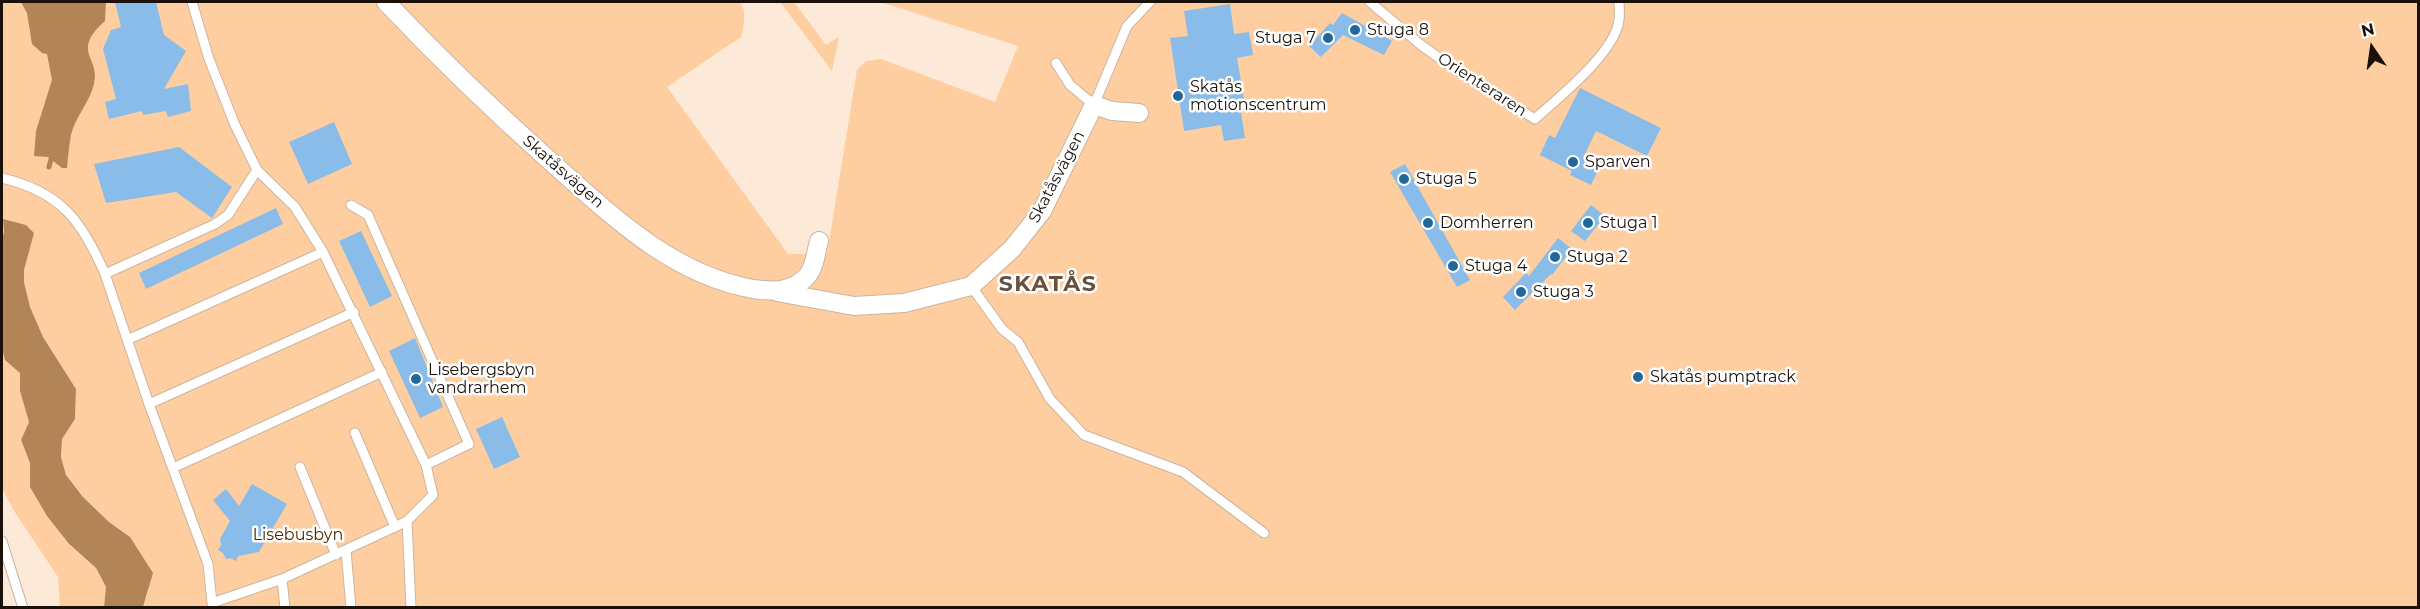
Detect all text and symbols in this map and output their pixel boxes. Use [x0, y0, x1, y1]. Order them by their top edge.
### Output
north arrow [2342, 18, 2402, 78]
text: N [2359, 19, 2376, 41]
place label: Stuga 8 [1367, 20, 1429, 40]
marker: Stuga 8 [1348, 23, 1362, 37]
place label: Stuga 7 [1255, 28, 1316, 48]
marker: Stuga 7 [1321, 31, 1335, 45]
street label: Orienteraren [1434, 49, 1530, 121]
place label: Skatås motionscentrum [1190, 77, 1326, 115]
marker: Skatås motionscentrum [1171, 89, 1185, 103]
street label: Skatåsvägen [1025, 128, 1089, 226]
street label: Skatåsvägen [519, 132, 607, 212]
place label: Sparven [1585, 152, 1651, 172]
marker: Sparven [1566, 155, 1580, 169]
place label: Stuga 5 [1416, 169, 1477, 189]
marker: Stuga 5 [1397, 172, 1411, 186]
place label: Domherren [1440, 213, 1534, 233]
place label: Stuga 1 [1600, 213, 1657, 233]
marker: Domherren [1421, 216, 1435, 230]
marker: Stuga 1 [1581, 216, 1595, 230]
place label: Stuga 2 [1567, 247, 1628, 267]
marker: Stuga 2 [1548, 250, 1562, 264]
place label: Stuga 4 [1465, 256, 1527, 276]
marker: Stuga 4 [1446, 259, 1460, 273]
district label: SKATÅS [999, 272, 1097, 298]
place label: Stuga 3 [1533, 282, 1594, 302]
marker: Stuga 3 [1514, 285, 1528, 299]
place label: Lisebergsbyn vandrarhem [428, 360, 535, 398]
place label: Skatås pumptrack [1650, 367, 1796, 387]
marker: Skatås pumptrack [1631, 370, 1645, 384]
marker: Lisebergsbyn vandrarhem [409, 372, 423, 386]
park label: Lisebusbyn [253, 525, 343, 545]

